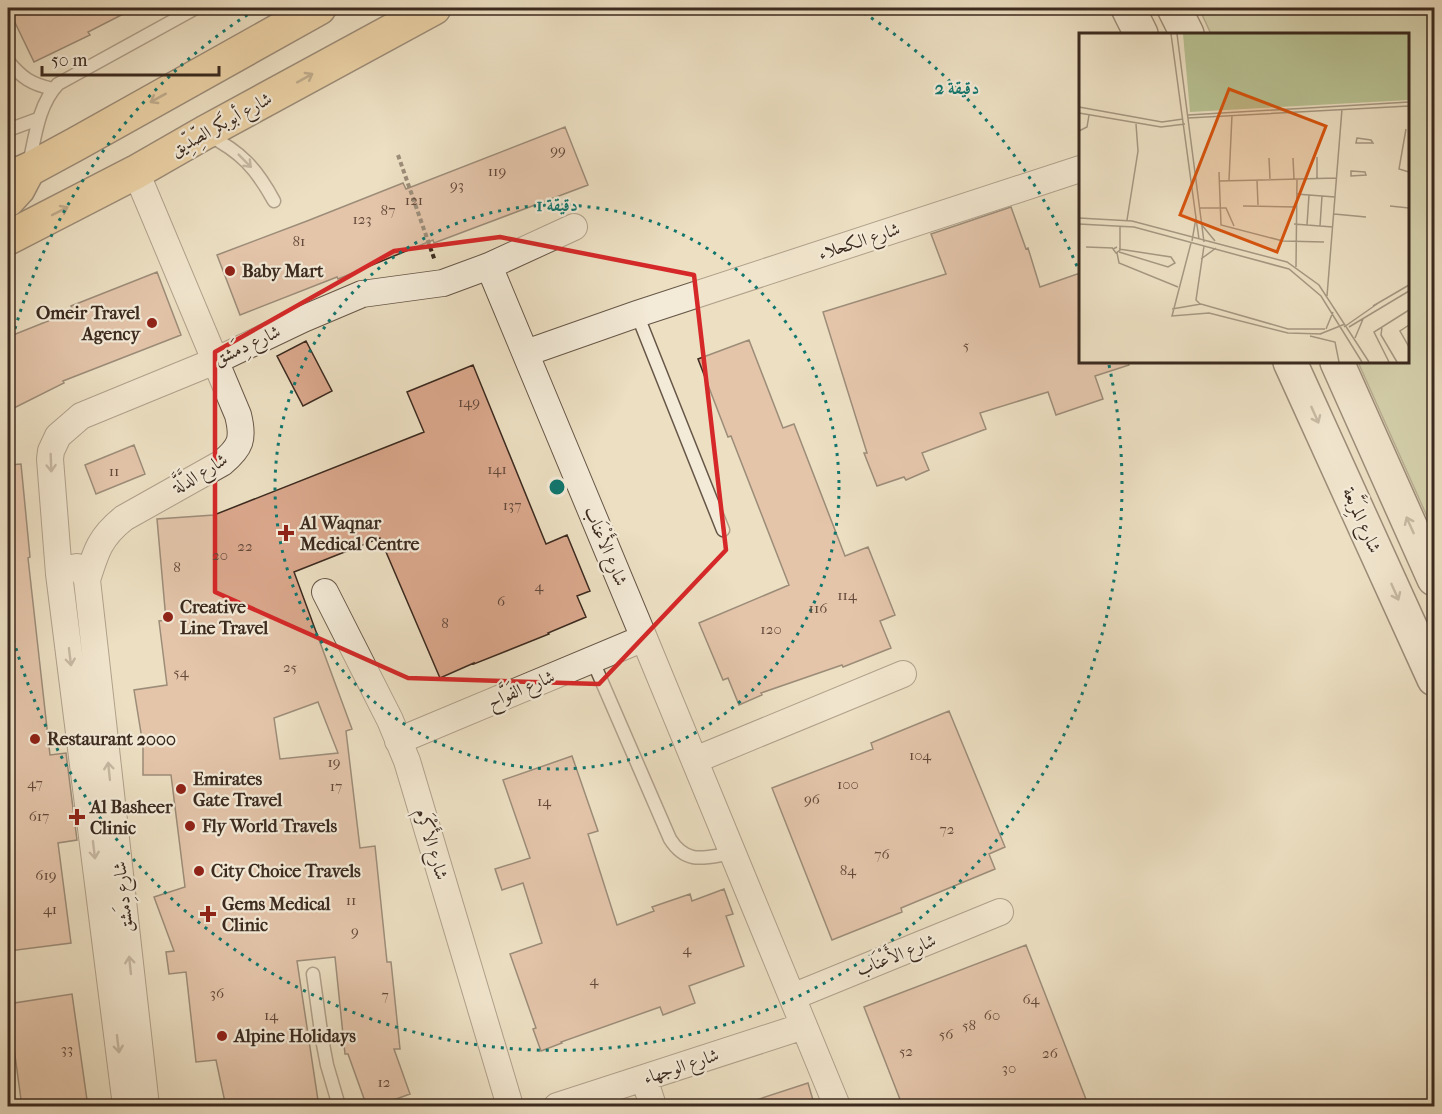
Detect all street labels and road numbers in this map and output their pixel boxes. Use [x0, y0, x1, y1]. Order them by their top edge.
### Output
street label: شارع أبوبَكر الصِّدِّيق [166, 85, 277, 164]
street label: شارع الكحلاء [815, 218, 904, 268]
street label: شارع دِمَشق [209, 318, 286, 374]
street label: شارع الدَّلَّة [166, 445, 234, 502]
street label: شارع المِرَبَّعة [1334, 482, 1390, 558]
street label: شارع الأَعْنَاب [576, 501, 637, 591]
street label: شارع الفَوَّاح [483, 661, 560, 718]
street label: شارع الأَكْرَم [406, 804, 458, 884]
street label: شارع دِمَشق [106, 860, 142, 934]
street label: شارع الأَعْنَاب [851, 925, 941, 985]
street label: شارع الوجهاء [641, 1044, 723, 1092]

